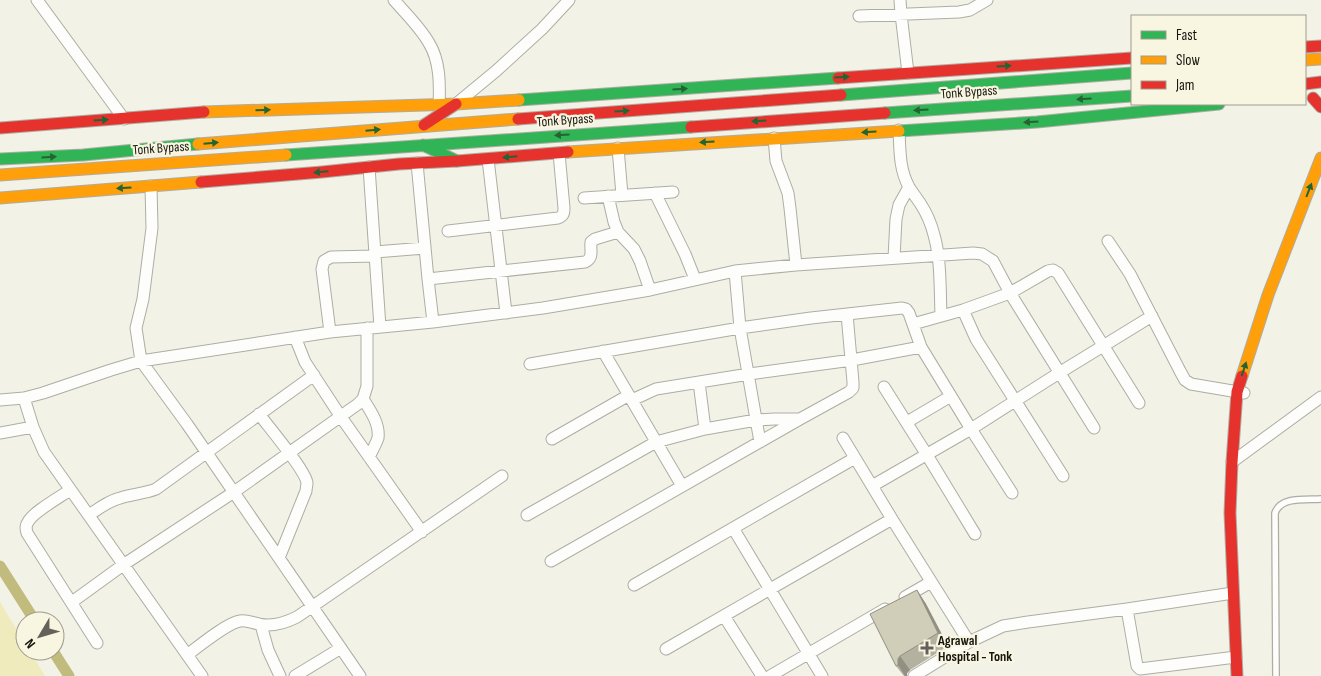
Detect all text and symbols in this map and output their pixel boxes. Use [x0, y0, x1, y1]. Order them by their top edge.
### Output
legend [1131, 15, 1306, 105]
text: Fast [1176, 26, 1198, 45]
text: Slow [1176, 51, 1200, 70]
one-way arrow [996, 62, 1012, 70]
one-way arrow [834, 73, 850, 81]
text: Jam [1175, 76, 1194, 95]
street label: Tonk Bypass [940, 82, 998, 102]
one-way arrow [672, 84, 688, 92]
one-way arrow [1075, 95, 1091, 103]
one-way arrow [255, 106, 271, 114]
one-way arrow [614, 106, 630, 114]
one-way arrow [913, 106, 929, 114]
street label: Tonk Bypass [536, 110, 594, 130]
one-way arrow [93, 116, 109, 124]
one-way arrow [751, 117, 767, 125]
one-way arrow [1023, 118, 1039, 126]
one-way arrow [365, 126, 381, 134]
one-way arrow [860, 128, 876, 136]
one-way arrow [554, 132, 570, 140]
street label: Tonk Bypass [132, 138, 190, 158]
one-way arrow [203, 139, 219, 147]
one-way arrow [698, 139, 714, 147]
one-way arrow [41, 152, 57, 160]
one-way arrow [501, 153, 517, 161]
one-way arrow [313, 168, 329, 176]
one-way arrow [1305, 182, 1313, 197]
one-way arrow [116, 184, 132, 192]
one-way arrow [1240, 361, 1248, 376]
north arrow [15, 611, 65, 661]
place label: Agrawal Hospital - Tonk [937, 632, 1012, 665]
text: N [21, 636, 39, 652]
marker: Agrawal Hospital - Tonk [920, 641, 934, 655]

